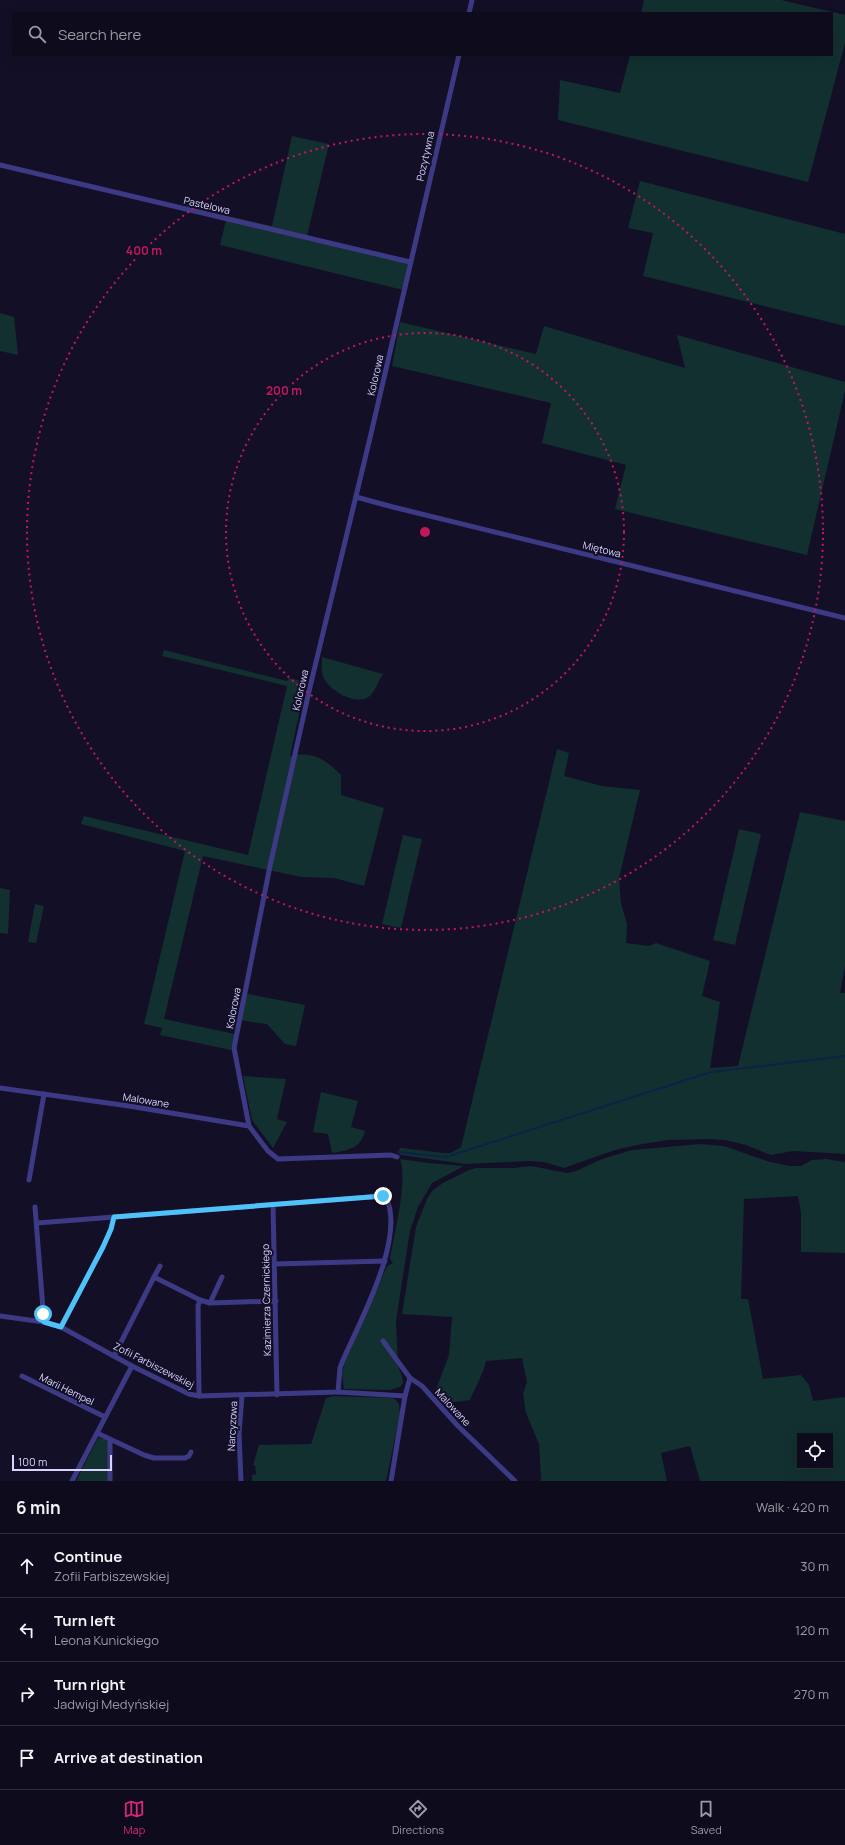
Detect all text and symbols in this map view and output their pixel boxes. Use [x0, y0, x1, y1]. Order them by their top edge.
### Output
search box [12, 12, 833, 56]
icon: search [26, 23, 48, 45]
text: Search here [58, 24, 141, 45]
street label: Pozytywna [412, 130, 438, 182]
street label: Pastelowa [182, 193, 232, 217]
text: 400 m [126, 242, 162, 259]
street label: Kolorowa [363, 353, 387, 397]
text: 200 m [266, 382, 302, 399]
centre of rings [418, 525, 432, 539]
street label: Miętowa [581, 537, 623, 561]
street label: Kolorowa [288, 668, 312, 712]
street label: Kolorowa [222, 986, 244, 1030]
street label: Malowane [122, 1089, 170, 1111]
route end [374, 1187, 392, 1205]
street label: Kazimierza Czernickiego [258, 1244, 274, 1356]
route start [34, 1305, 52, 1323]
street label: Zofii Farbiszewskiej [111, 1339, 197, 1391]
street label: Marii Hempel [37, 1370, 97, 1408]
street label: Malowane [432, 1385, 474, 1429]
street label: Narcyzowa [224, 1401, 240, 1451]
map controls [797, 1433, 833, 1469]
button: locate [797, 1433, 833, 1469]
scale bar [12, 1453, 112, 1472]
text: 100 m [18, 1454, 47, 1469]
text: 6 min [16, 1496, 61, 1519]
text: Walk · 420 m [756, 1498, 829, 1516]
text: Continue [54, 1546, 122, 1567]
icon: ahead [16, 1555, 38, 1577]
text: 30 m [800, 1557, 829, 1575]
text: Zofii Farbiszewskiej [54, 1567, 169, 1585]
text: Turn left [54, 1610, 116, 1631]
icon: left [16, 1619, 38, 1641]
text: 120 m [795, 1621, 829, 1639]
text: Leona Kunickiego [54, 1631, 159, 1649]
text: Turn right [54, 1674, 125, 1695]
icon: right [16, 1683, 38, 1705]
text: 270 m [794, 1685, 829, 1703]
text: Jadwigi Medyńskiej [54, 1695, 169, 1713]
icon: arrive [16, 1747, 38, 1769]
text: Arrive at destination [54, 1747, 203, 1768]
tab: Map [123, 1798, 145, 1837]
tab: Directions [392, 1798, 444, 1837]
tab: Saved [691, 1798, 722, 1837]

